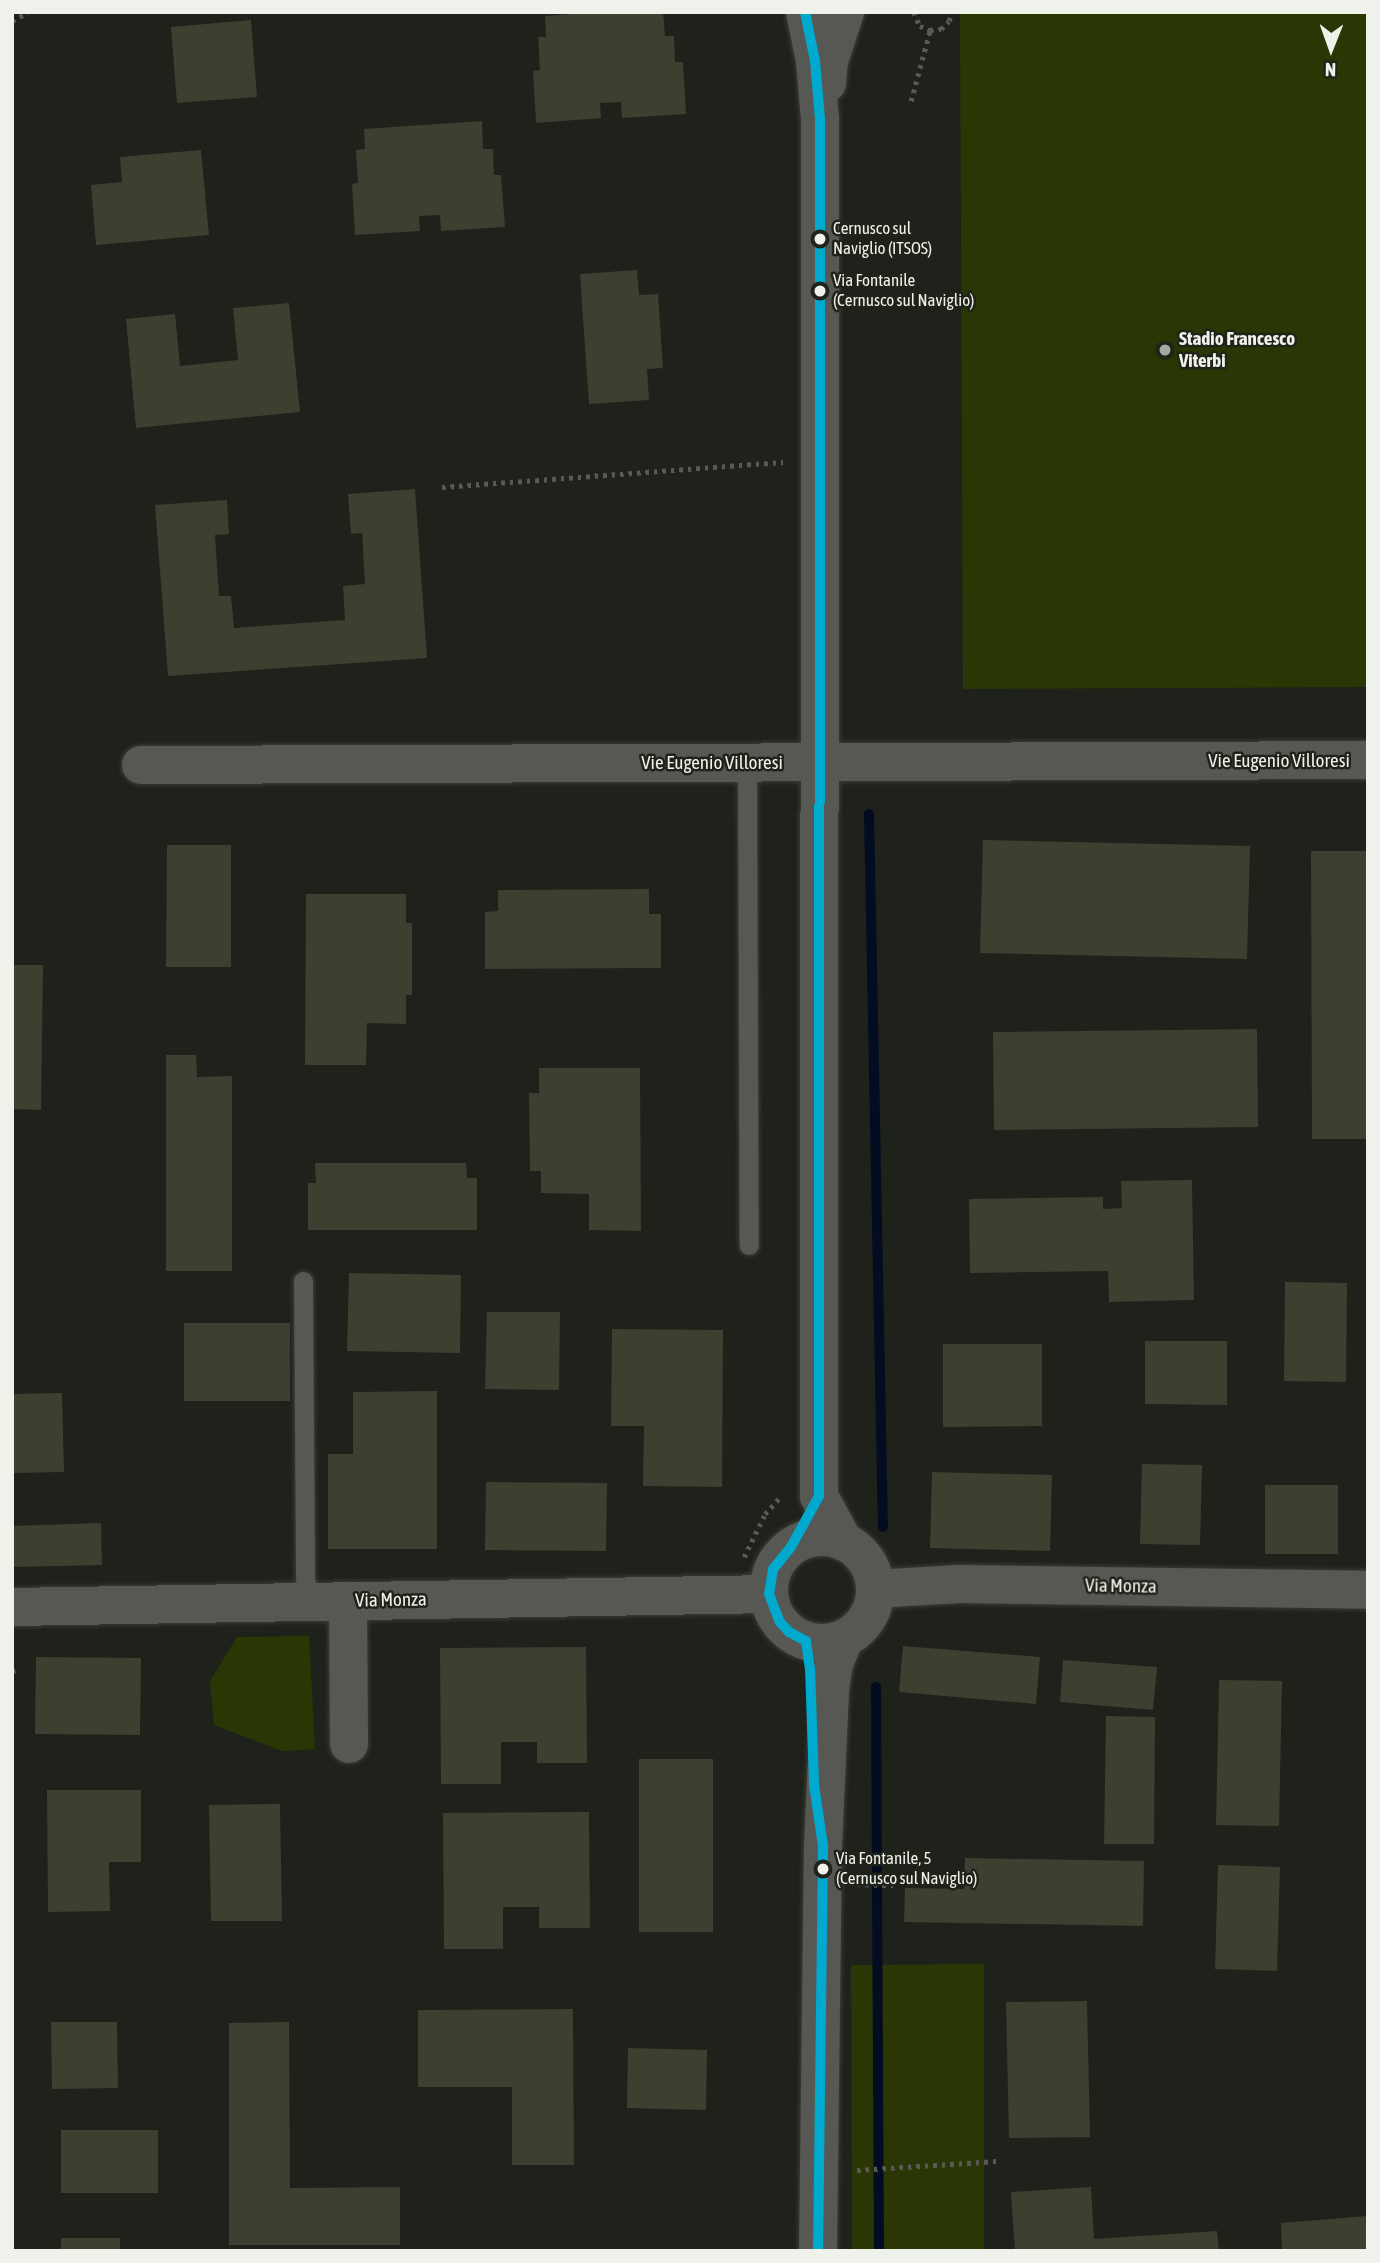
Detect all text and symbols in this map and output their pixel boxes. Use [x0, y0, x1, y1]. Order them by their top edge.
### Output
north arrow [1296, 14, 1366, 84]
text: N [1325, 59, 1336, 81]
place label: Cernusco sul Naviglio (ITSOS) [833, 219, 932, 259]
marker: Cernusco sul Naviglio (ITSOS) [813, 232, 827, 246]
place label: Via Fontanile (Cernusco sul Naviglio) [833, 271, 974, 311]
marker: Via Fontanile (Cernusco sul Naviglio) [813, 284, 827, 298]
place label: Stadio Francesco Viterbi [1179, 328, 1295, 372]
marker: Stadio Francesco Viterbi [1157, 342, 1173, 358]
street label: Vie Eugenio Villoresi [1208, 750, 1350, 772]
street label: Vie Eugenio Villoresi [641, 752, 783, 774]
street label: Via Monza [1085, 1574, 1157, 1598]
street label: Via Monza [355, 1588, 427, 1612]
place label: Via Fontanile, 5 (Cernusco sul Naviglio) [836, 1849, 977, 1889]
marker: Via Fontanile, 5 (Cernusco sul Naviglio) [816, 1862, 830, 1876]

